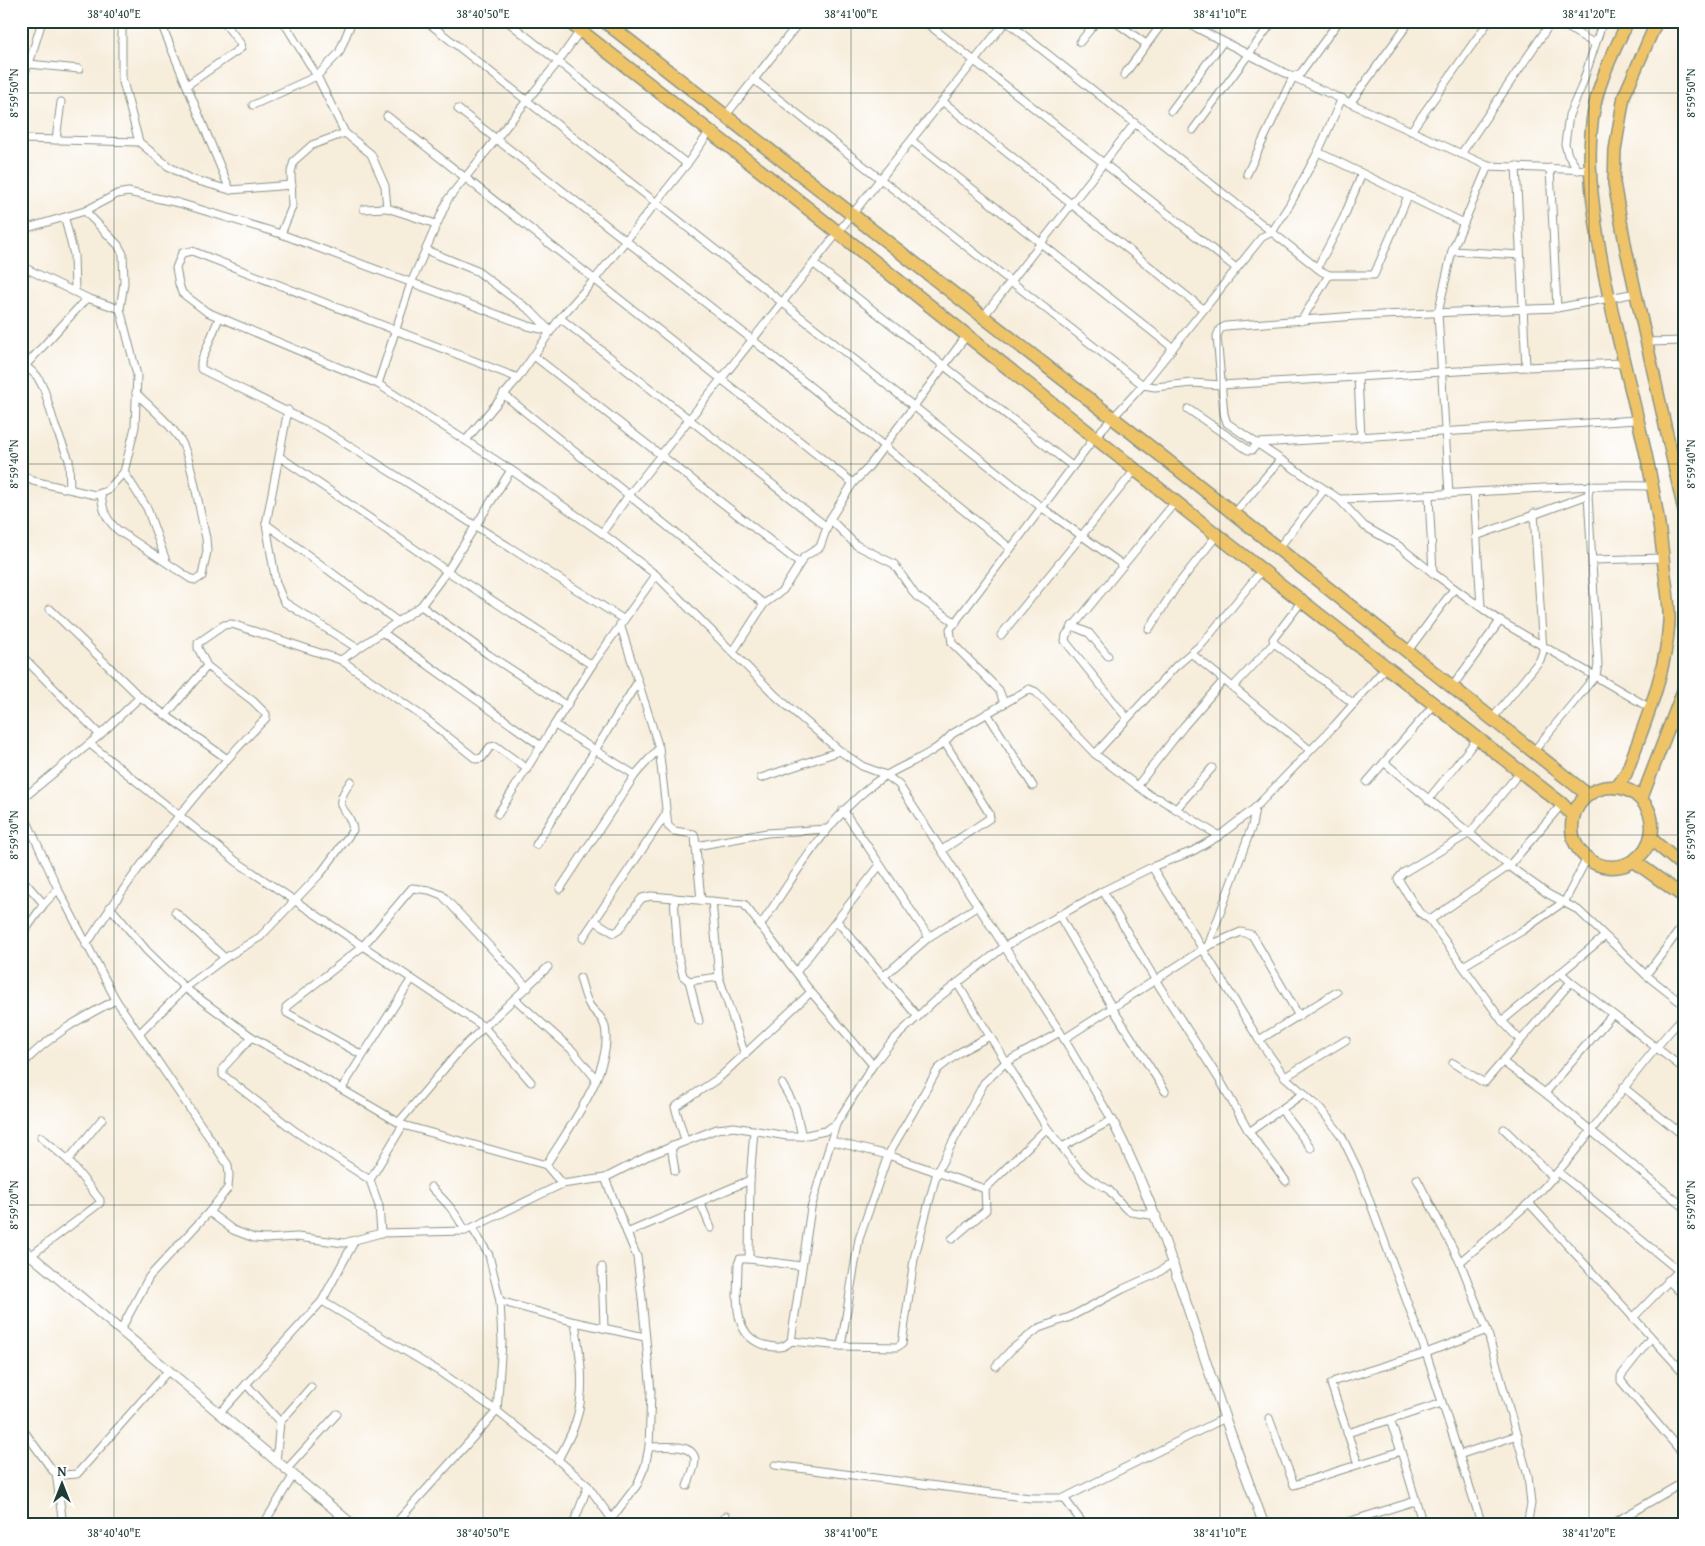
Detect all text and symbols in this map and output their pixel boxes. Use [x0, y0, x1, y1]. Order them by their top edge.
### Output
text: 38°40'40"E [87, 5, 141, 22]
text: 38°40'50"E [456, 5, 510, 22]
text: 38°41'00"E [824, 5, 878, 22]
text: 38°41'10"E [1193, 5, 1247, 22]
text: 38°41'20"E [1562, 5, 1616, 22]
text: 8°59'50"N [5, 68, 22, 118]
text: 8°59'50"N [1682, 68, 1699, 118]
text: 8°59'40"N [5, 439, 22, 489]
text: 8°59'40"N [1682, 439, 1699, 489]
text: 8°59'30"N [5, 810, 22, 860]
text: 8°59'30"N [1682, 810, 1699, 860]
text: 8°59'20"N [5, 1180, 22, 1230]
text: 8°59'20"N [1682, 1180, 1699, 1230]
north arrow [38, 1458, 88, 1508]
text: N [57, 1461, 67, 1481]
text: 38°40'40"E [87, 1524, 141, 1541]
text: 38°40'50"E [456, 1524, 510, 1541]
text: 38°41'00"E [824, 1524, 878, 1541]
text: 38°41'10"E [1193, 1524, 1247, 1541]
text: 38°41'20"E [1562, 1524, 1616, 1541]

